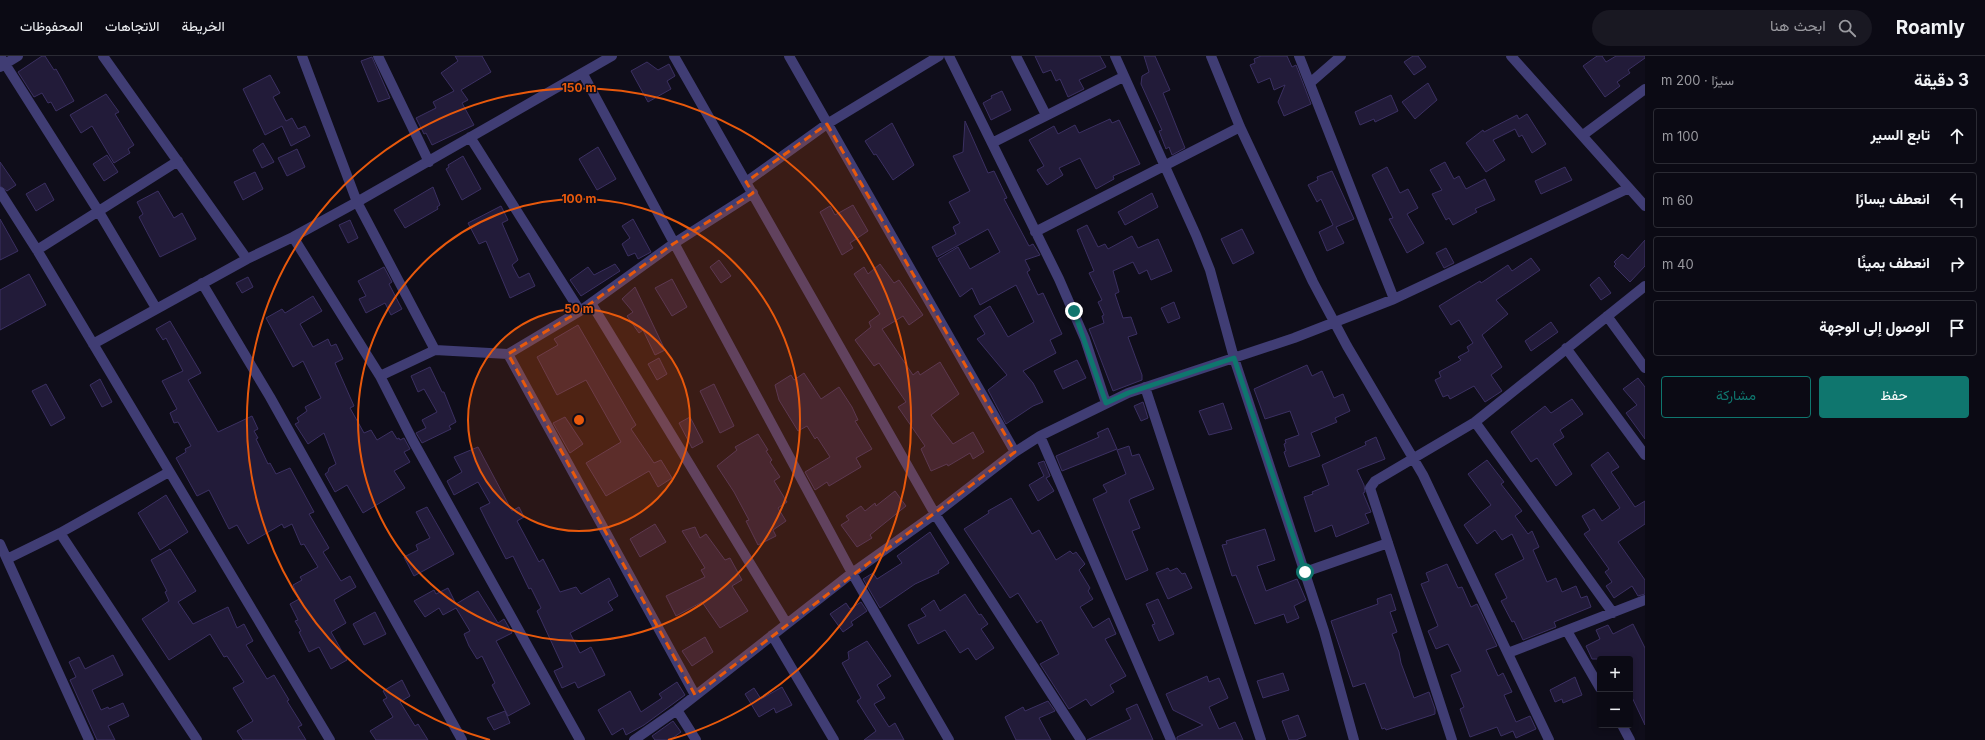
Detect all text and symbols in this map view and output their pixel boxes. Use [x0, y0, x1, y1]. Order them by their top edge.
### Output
search box [1592, 10, 1872, 46]
text: ابحث هنا [1770, 16, 1826, 35]
text: Roamly [1896, 16, 1965, 39]
text: المحفوظات [20, 17, 83, 34]
text: الاتجاهات [105, 17, 159, 34]
text: الخريطة [181, 17, 225, 34]
icon: search [1836, 17, 1858, 39]
text: 3 دقيقة [1914, 70, 1969, 90]
text: سيرًا · 200 m [1661, 72, 1734, 88]
text: 150 m [562, 80, 596, 95]
text: تابع السير [1871, 125, 1930, 144]
icon: ahead [1946, 125, 1968, 147]
text: 100 m [1662, 128, 1699, 144]
text: انعطف يسارًا [1855, 189, 1930, 208]
icon: left [1946, 189, 1968, 211]
text: 100 m [561, 191, 597, 206]
text: 60 m [1662, 192, 1693, 208]
text: انعطف يمينًا [1857, 253, 1930, 272]
icon: right [1946, 253, 1968, 275]
text: 40 m [1662, 256, 1694, 272]
text: 50 m [564, 301, 594, 316]
route end [1065, 302, 1083, 320]
text: الوصول إلى الوجهة [1819, 317, 1930, 336]
icon: arrive [1946, 317, 1968, 339]
button: مشاركة [1661, 376, 1811, 418]
button: حفظ [1819, 376, 1969, 418]
centre of rings [572, 413, 586, 427]
route start [1296, 563, 1314, 581]
map controls [1597, 656, 1633, 728]
button: + [1597, 656, 1633, 692]
button: − [1597, 692, 1633, 728]

